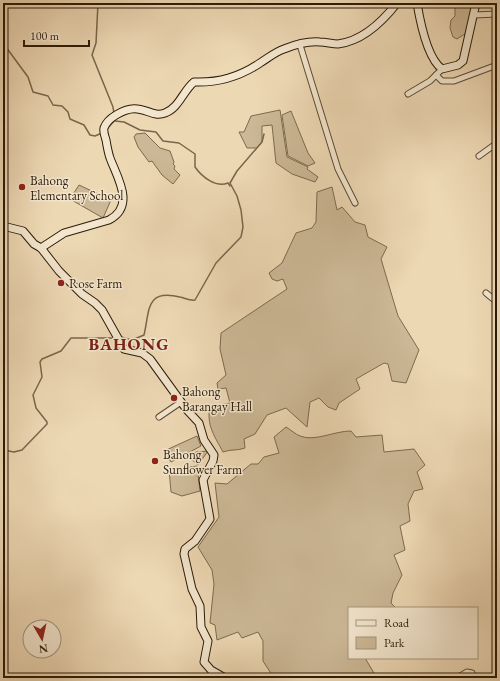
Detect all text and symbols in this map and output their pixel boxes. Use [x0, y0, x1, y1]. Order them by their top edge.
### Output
scale bar [24, 22, 89, 48]
text: 100 m [30, 28, 60, 44]
place label: Bahong Elementary School [30, 172, 123, 204]
marker: Bahong Elementary School [17, 182, 27, 192]
place label: Rose Farm [69, 275, 122, 292]
marker: Rose Farm [56, 278, 66, 288]
district label: BAHONG [89, 333, 169, 355]
place label: Bahong Barangay Hall [182, 383, 252, 415]
marker: Bahong Barangay Hall [169, 393, 179, 403]
place label: Bahong Sunflower Farm [163, 446, 242, 478]
marker: Bahong Sunflower Farm [150, 456, 160, 466]
legend [348, 607, 478, 659]
text: Road [384, 615, 410, 631]
north arrow [22, 619, 62, 659]
text: Park [384, 635, 405, 651]
text: N [38, 641, 49, 657]

